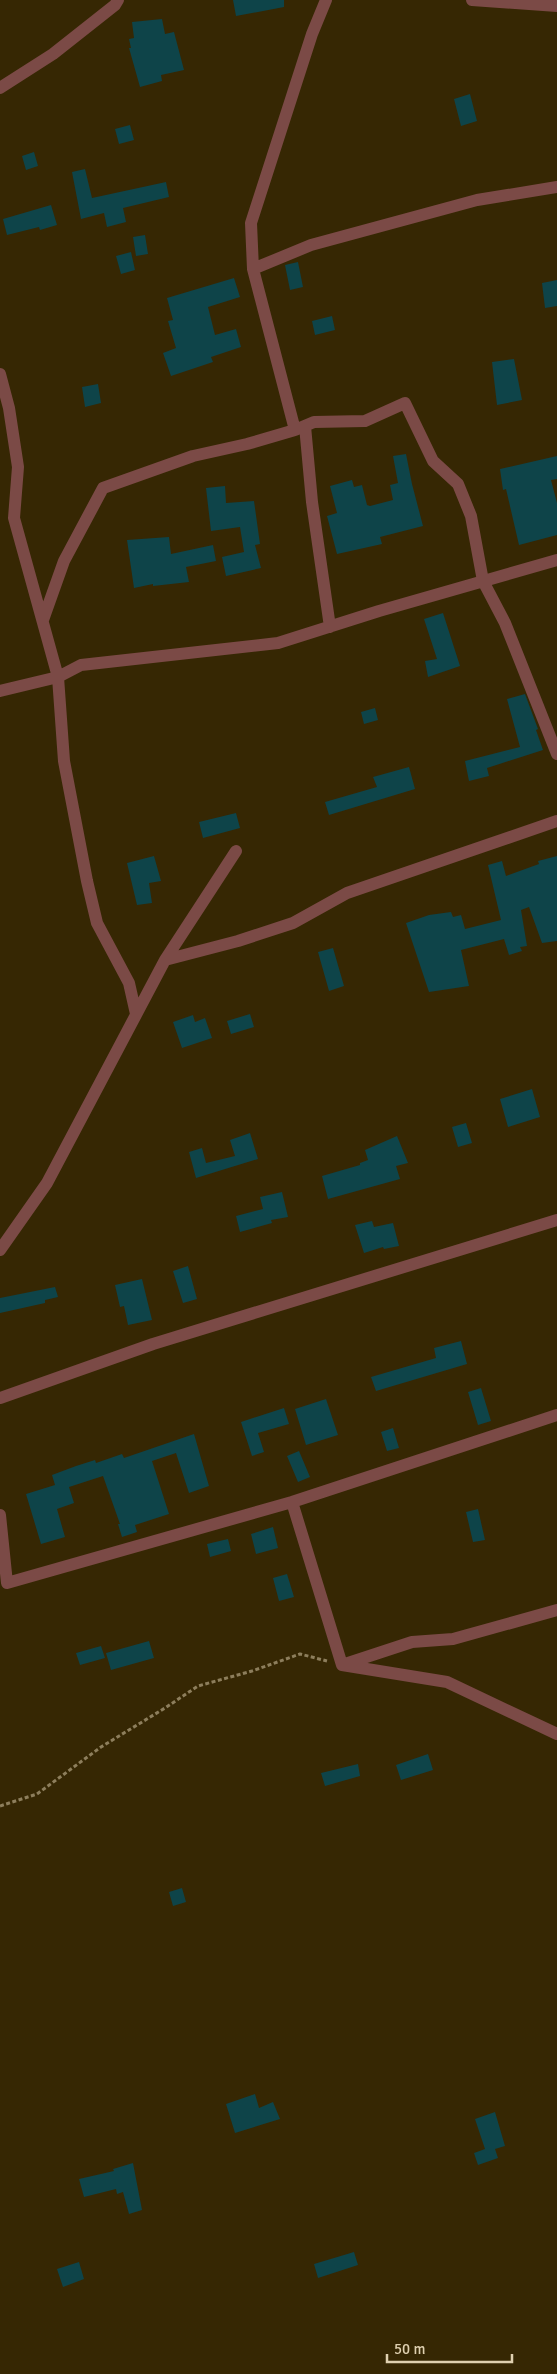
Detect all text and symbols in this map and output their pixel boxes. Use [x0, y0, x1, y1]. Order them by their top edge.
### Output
scale bar [387, 2332, 512, 2364]
text: 50 m [394, 2340, 425, 2358]

